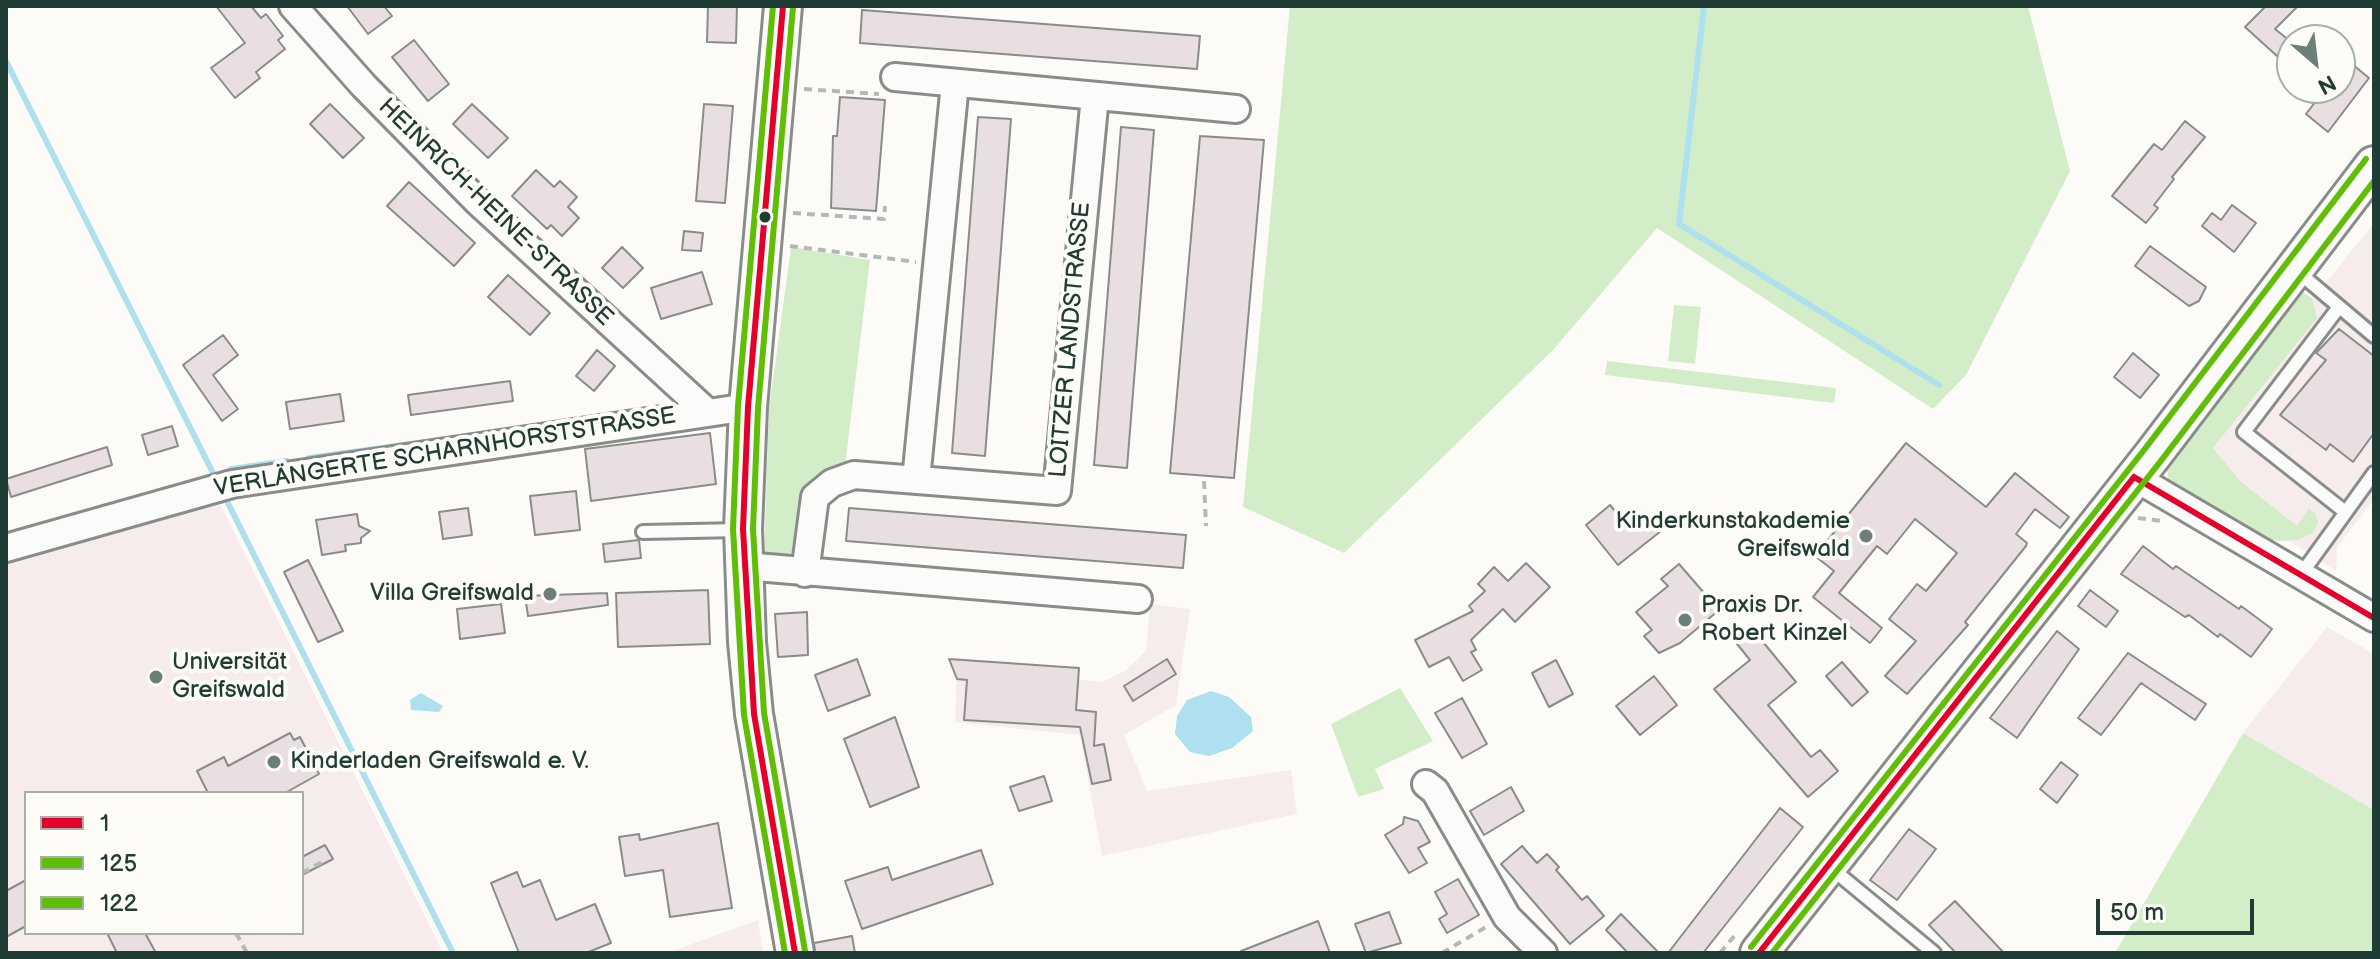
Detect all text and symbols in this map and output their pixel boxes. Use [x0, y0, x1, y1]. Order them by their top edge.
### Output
north arrow [2276, 24, 2356, 104]
text: N [2313, 68, 2340, 100]
street label: HEINRICH-HEINE-STRASSE [372, 93, 618, 333]
street label: LOITZER LANDSTRASSE [1045, 201, 1097, 479]
unlabelled marker [757, 209, 773, 225]
street label: VERLÄNGERTE SCHARNHORSTSTRASSE [212, 402, 678, 504]
place label: Kinderkunstakademie Greifswald [1615, 508, 1850, 564]
marker: Kinderkunstakademie Greifswald [1857, 527, 1875, 545]
place label: Villa Greifswald [370, 580, 534, 608]
marker: Villa Greifswald [541, 585, 559, 603]
place label: Praxis Dr. Robert Kinzel [1701, 592, 1848, 648]
marker: Praxis Dr. Robert Kinzel [1676, 611, 1694, 629]
place label: Universität Greifswald [172, 649, 287, 705]
marker: Universität Greifswald [147, 668, 165, 686]
place label: Kinderladen Greifswald e. V. [290, 748, 589, 776]
marker: Kinderladen Greifswald e. V. [265, 753, 283, 771]
legend [24, 791, 304, 935]
text: 1 [100, 809, 109, 838]
text: 125 [100, 849, 137, 878]
scale bar [2100, 883, 2258, 933]
text: 122 [100, 889, 138, 918]
text: 50 m [2110, 898, 2164, 927]

